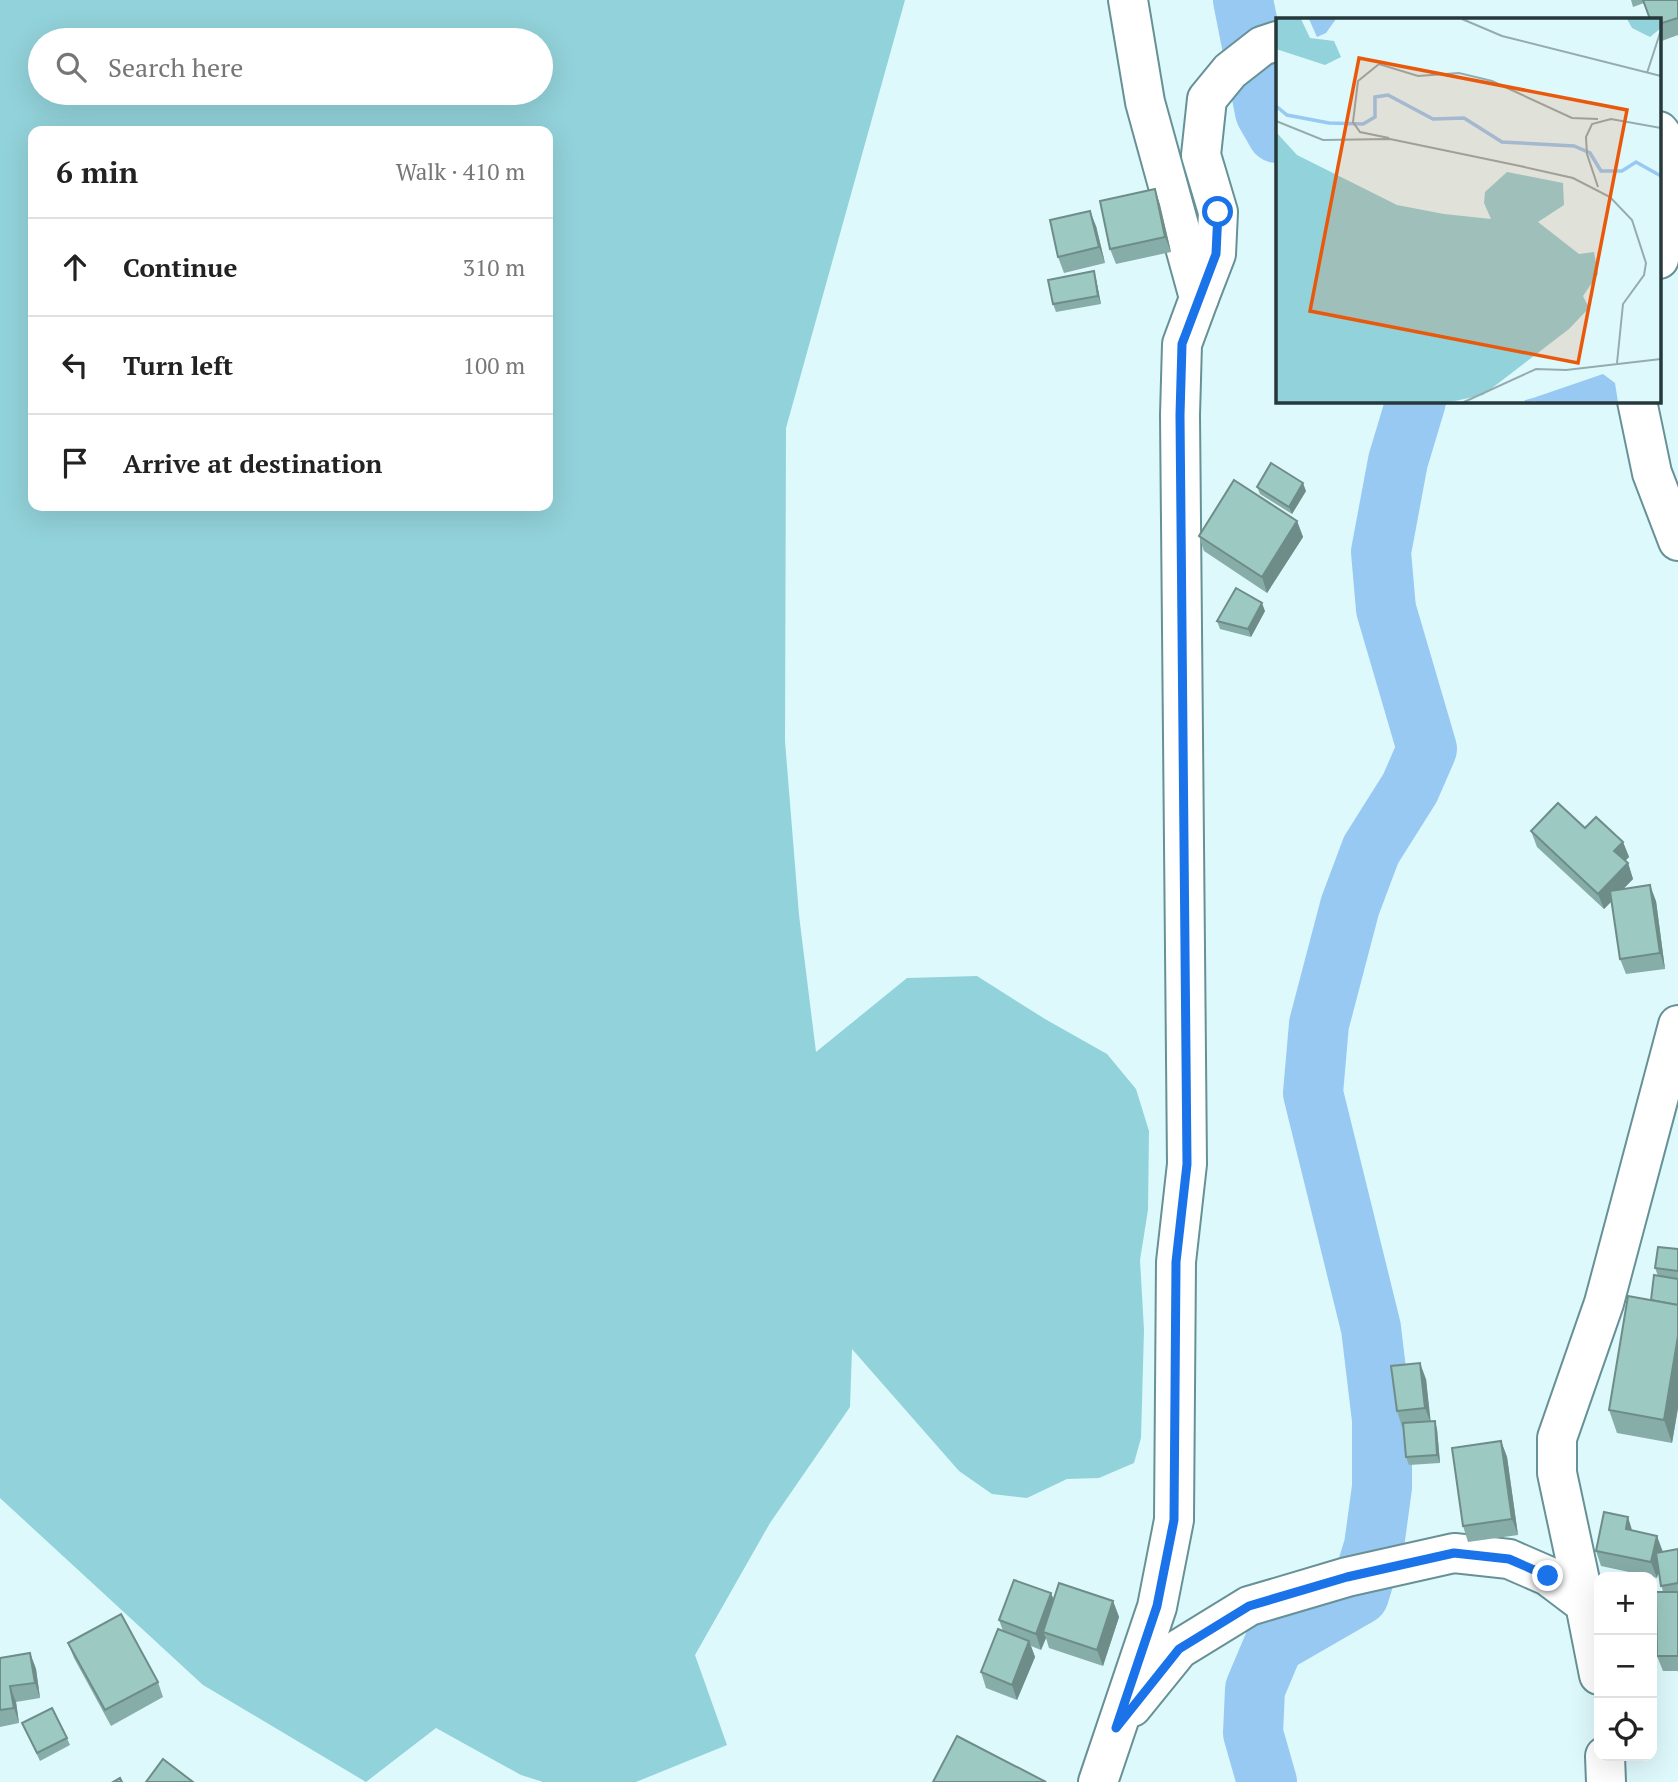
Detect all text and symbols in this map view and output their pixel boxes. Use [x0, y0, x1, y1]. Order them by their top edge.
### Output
inset map [1276, 18, 1660, 402]
search box [28, 28, 553, 105]
icon: search [52, 48, 90, 86]
text: Search here [108, 50, 243, 84]
text: 6 min [56, 152, 138, 192]
text: Walk · 410 m [396, 156, 525, 187]
route start [1202, 196, 1233, 227]
icon: ahead [56, 248, 94, 286]
text: Continue [123, 250, 237, 284]
text: 310 m [463, 252, 525, 283]
icon: left [56, 346, 94, 384]
text: Turn left [123, 348, 233, 382]
text: 100 m [463, 350, 525, 381]
icon: arrive [56, 444, 94, 482]
text: Arrive at destination [123, 446, 382, 480]
route end [1532, 1560, 1563, 1591]
map controls [1594, 1572, 1657, 1761]
button: + [1594, 1572, 1657, 1635]
button: − [1594, 1635, 1657, 1698]
button: locate [1594, 1698, 1657, 1761]

